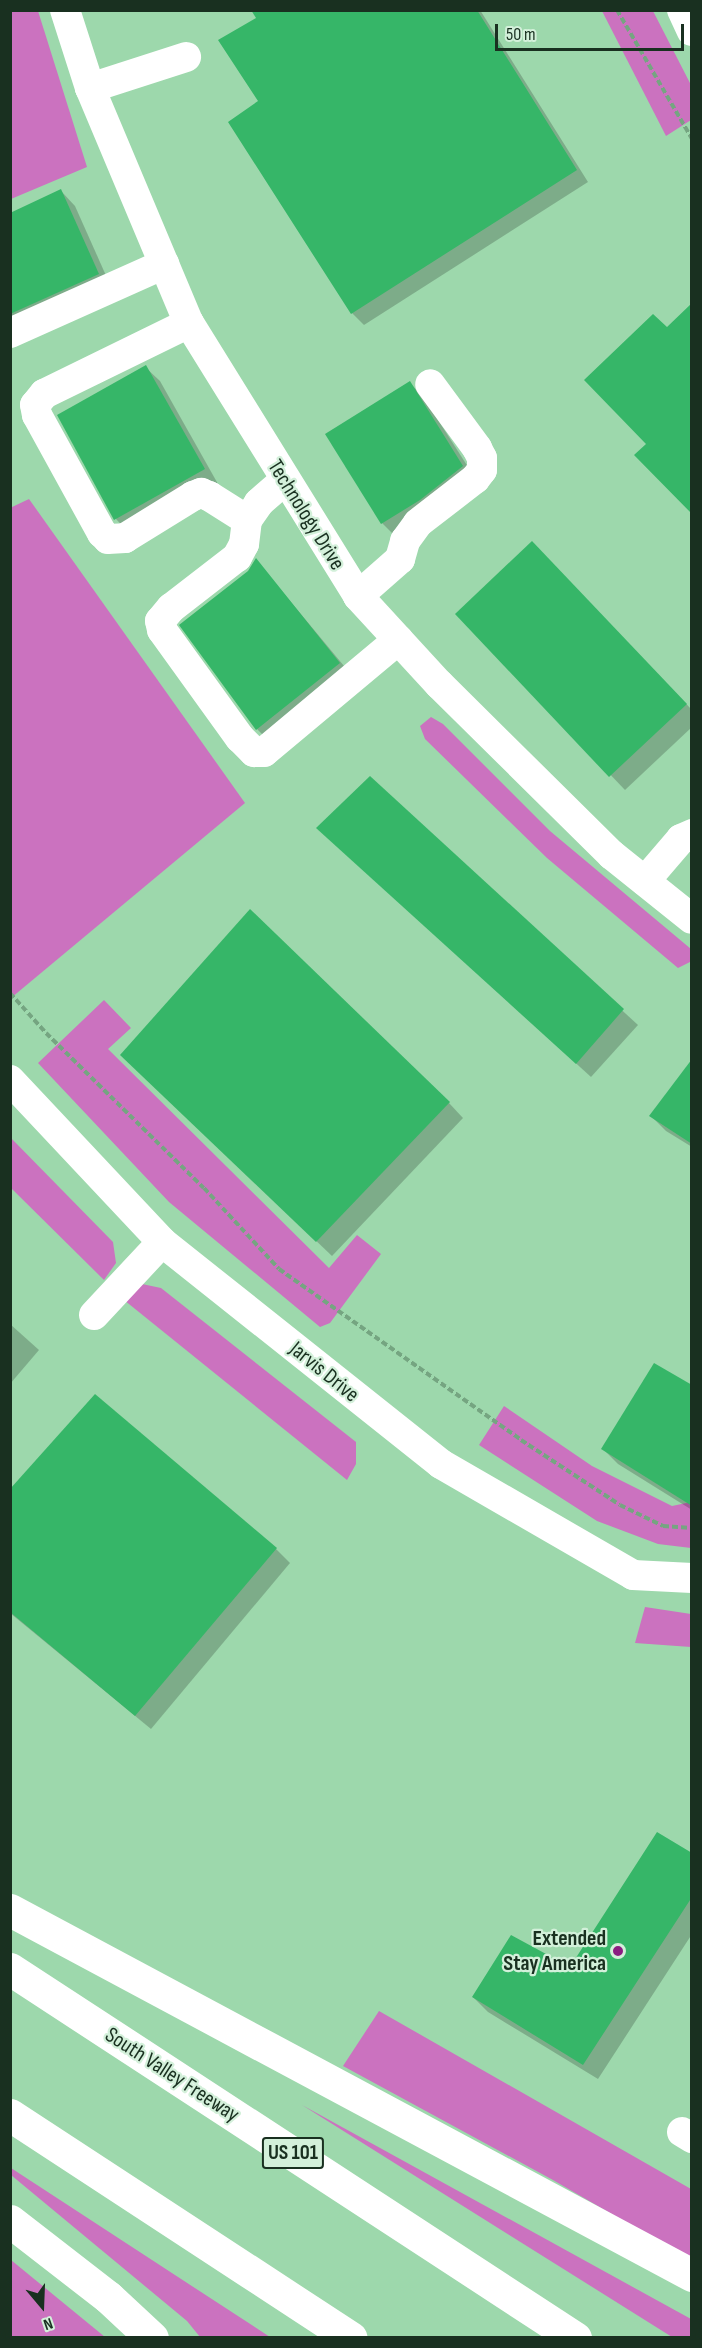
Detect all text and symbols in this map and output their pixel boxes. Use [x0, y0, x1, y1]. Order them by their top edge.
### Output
scale bar [498, 12, 687, 50]
text: 50 m [506, 24, 536, 45]
street label: Technology Drive [262, 455, 350, 575]
street label: Jarvis Drive [284, 1336, 364, 1408]
place label: Extended Stay America [503, 1925, 606, 1976]
marker: Extended Stay America [611, 1944, 625, 1958]
street label: South Valley Freeway [100, 2022, 244, 2128]
road number: US 101 [262, 2135, 324, 2171]
north arrow [12, 2276, 72, 2336]
text: N [41, 2313, 55, 2334]

